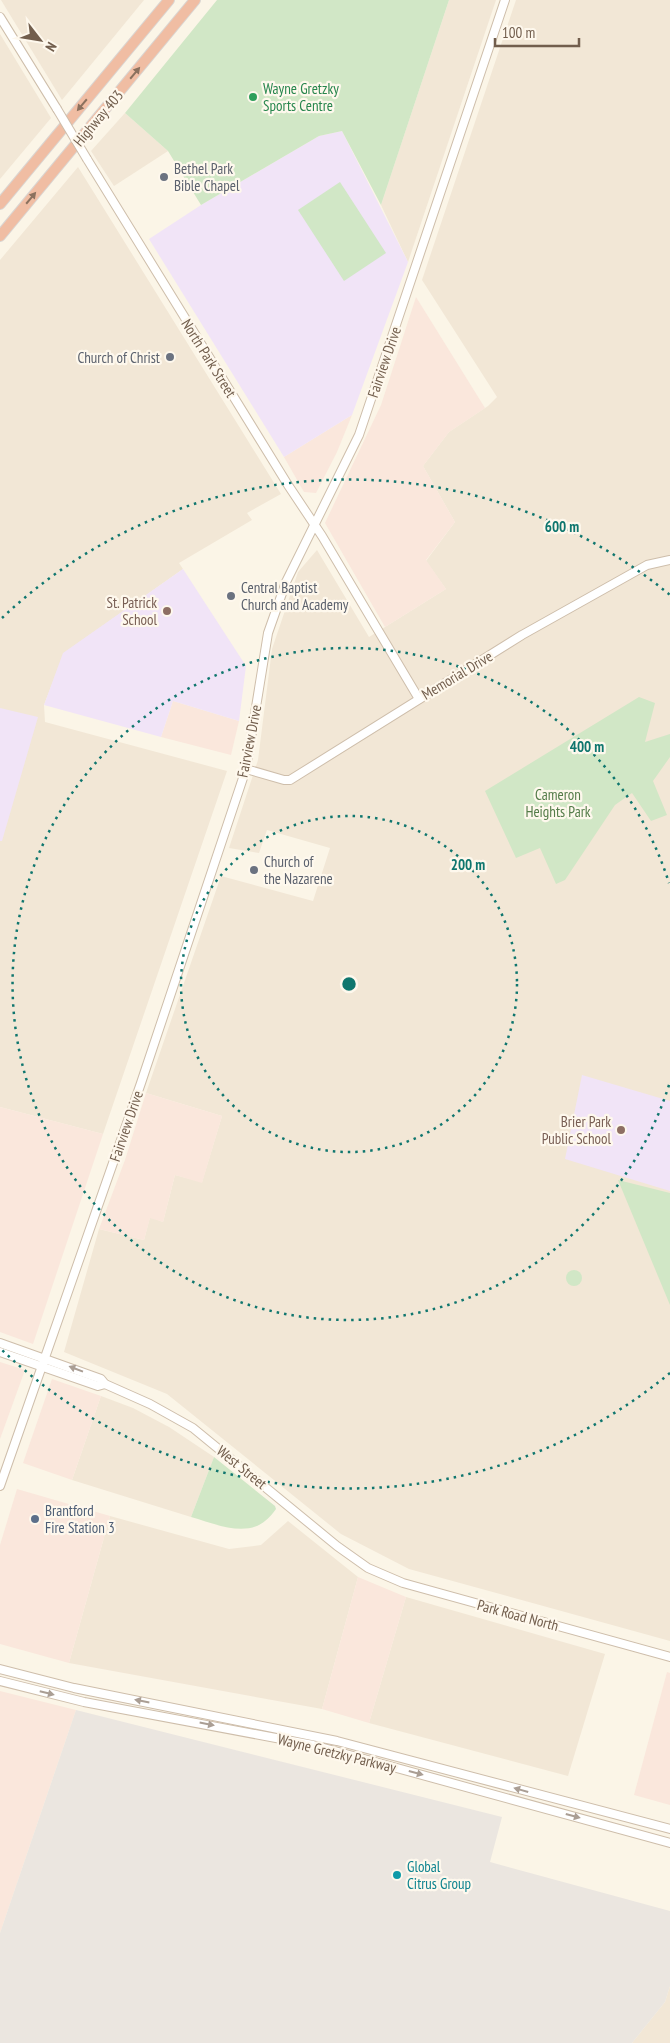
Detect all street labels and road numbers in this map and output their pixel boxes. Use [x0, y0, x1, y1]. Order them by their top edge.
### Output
street label: Highway 403 [69, 86, 127, 150]
street label: North Park Street [177, 315, 241, 401]
street label: Fairview Drive [363, 324, 405, 400]
street label: Memorial Drive [418, 646, 496, 704]
street label: Fairview Drive [233, 703, 265, 779]
street label: Fairview Drive [105, 1088, 147, 1164]
street label: West Street [213, 1441, 271, 1493]
street label: Park Road North [475, 1595, 561, 1635]
street label: Wayne Gretzky Parkway [276, 1729, 399, 1777]

